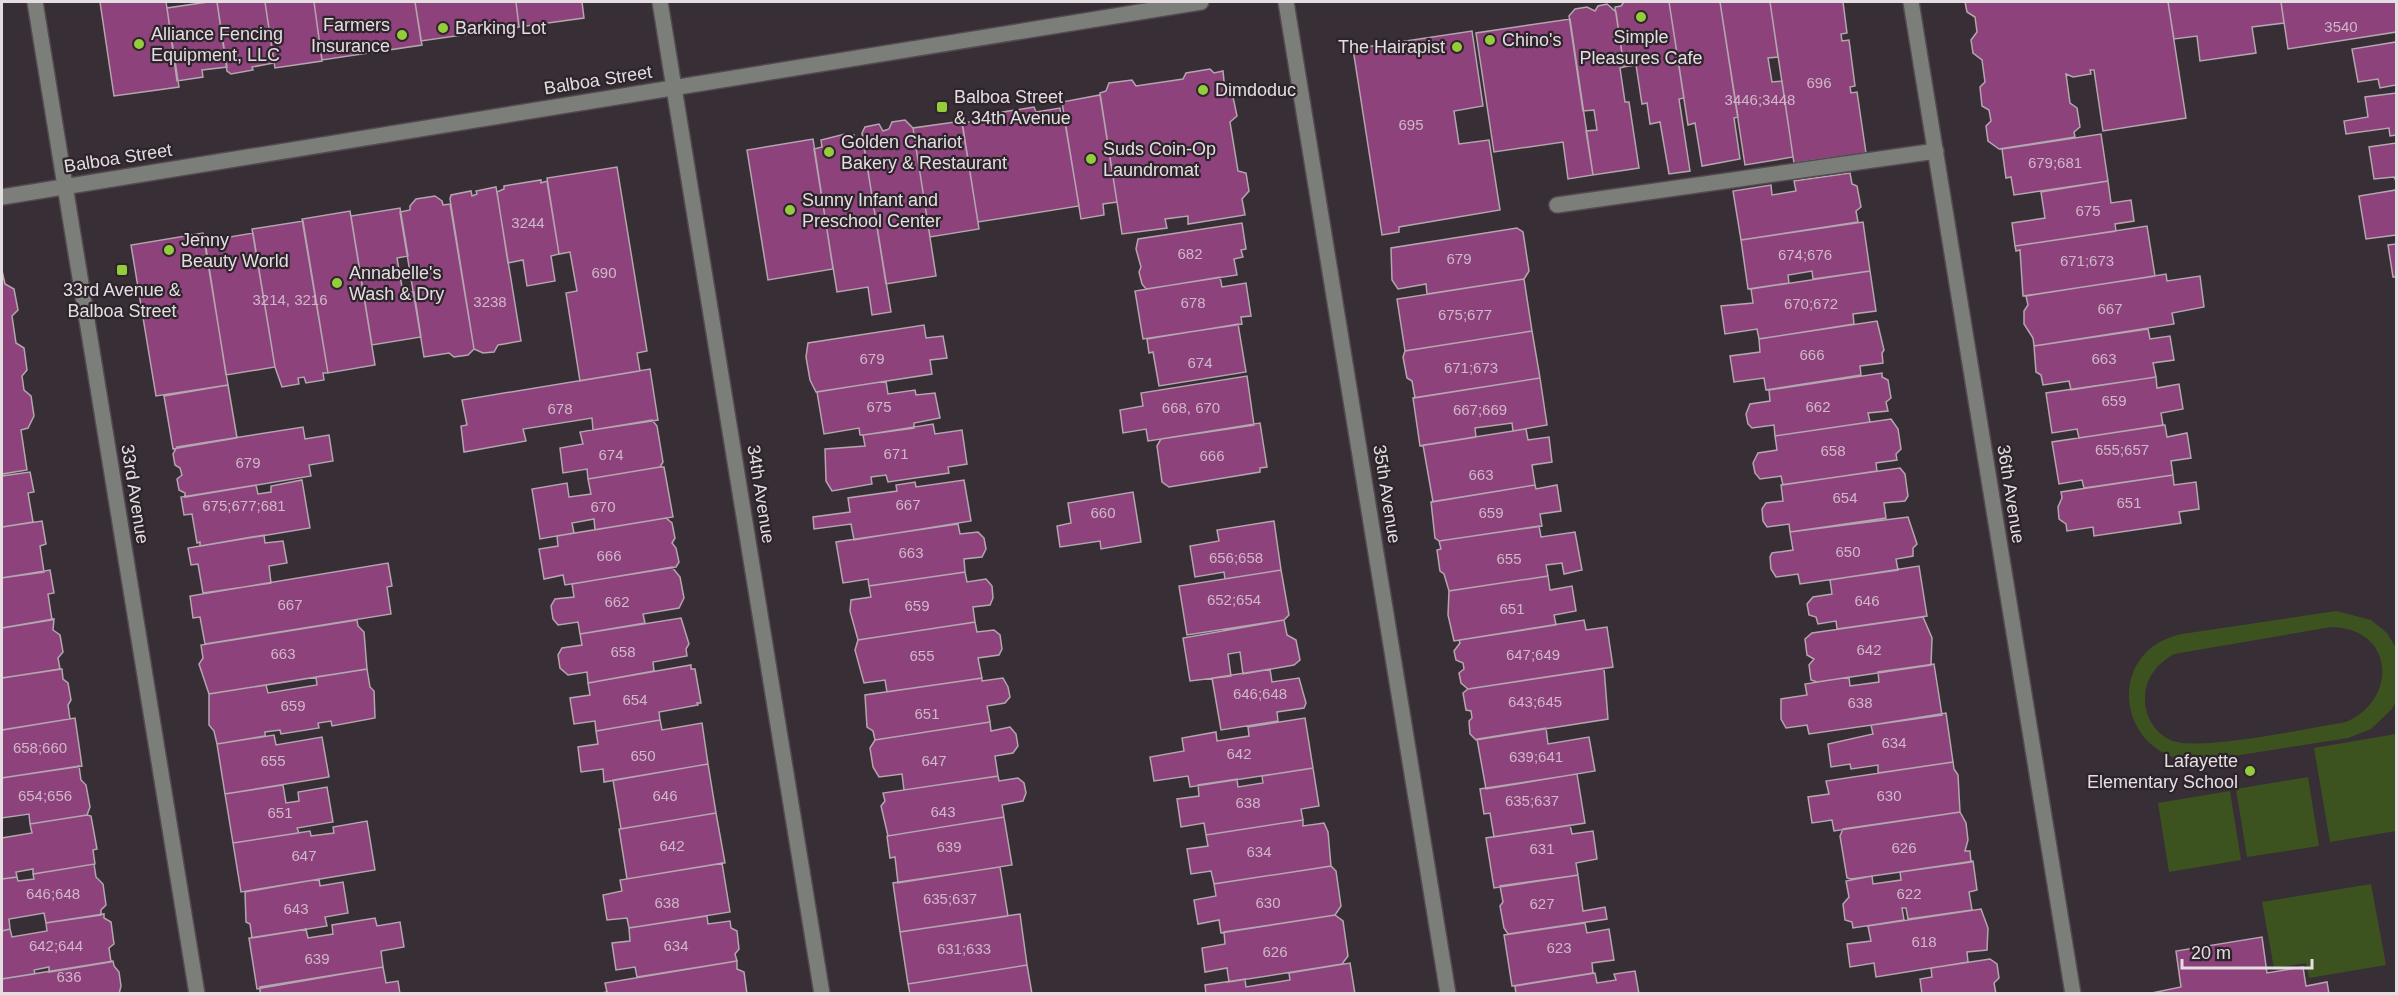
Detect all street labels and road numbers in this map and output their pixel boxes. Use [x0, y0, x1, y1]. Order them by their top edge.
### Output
street label: Balboa Street [543, 62, 653, 98]
street label: Balboa Street [63, 140, 173, 176]
street label: 33rd Avenue [117, 443, 153, 545]
street label: 34th Avenue [743, 443, 779, 545]
street label: 35th Avenue [1369, 443, 1405, 545]
street label: 36th Avenue [1993, 443, 2029, 545]

